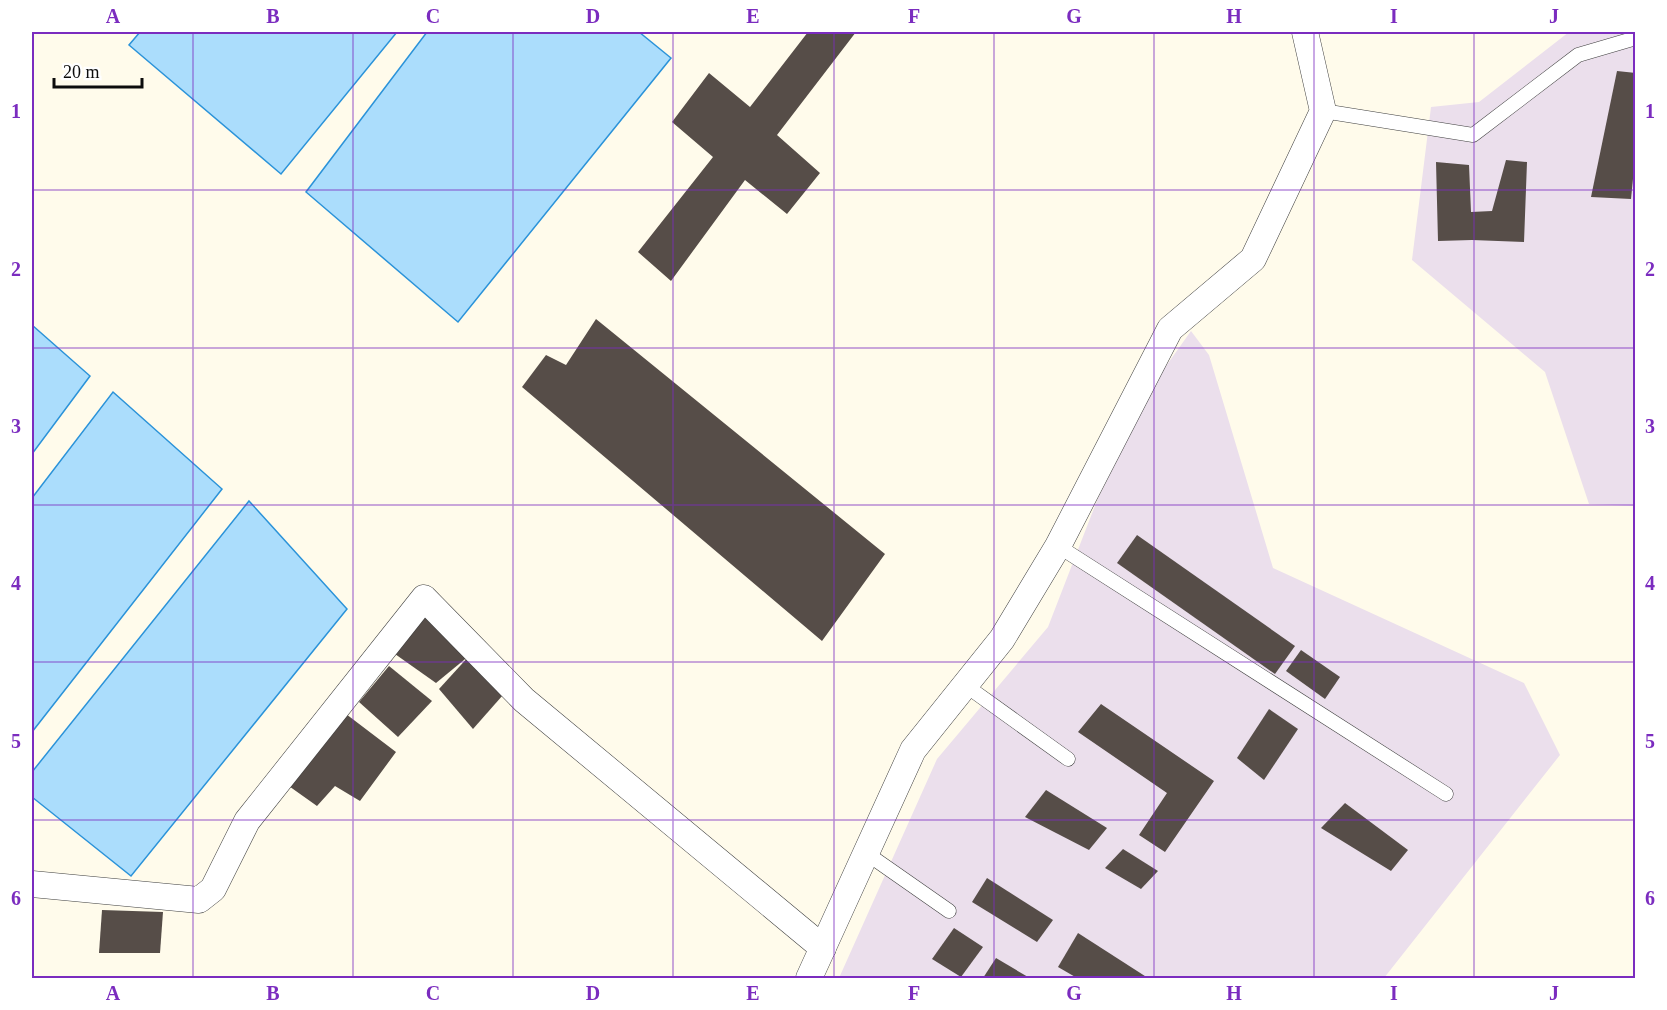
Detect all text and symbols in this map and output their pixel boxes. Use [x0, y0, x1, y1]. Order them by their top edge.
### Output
text: A [106, 5, 121, 27]
text: B [266, 5, 280, 27]
text: C [426, 5, 440, 27]
text: D [586, 5, 600, 27]
text: E [746, 5, 760, 27]
text: F [908, 5, 920, 27]
text: G [1066, 5, 1082, 27]
text: H [1226, 5, 1242, 27]
text: I [1390, 5, 1398, 27]
text: J [1549, 5, 1559, 27]
scale bar [54, 51, 142, 89]
text: 20 m [63, 62, 100, 82]
text: 1 [11, 100, 21, 122]
text: 1 [1645, 100, 1655, 122]
text: 2 [11, 258, 21, 280]
text: 2 [1645, 258, 1655, 280]
text: 3 [11, 415, 21, 437]
text: 3 [1645, 415, 1655, 437]
text: 4 [11, 572, 21, 594]
text: 4 [1645, 572, 1655, 594]
text: 5 [11, 730, 21, 752]
text: 5 [1645, 730, 1655, 752]
text: 6 [11, 887, 21, 909]
text: 6 [1645, 887, 1655, 909]
text: A [106, 982, 121, 1004]
text: B [266, 982, 280, 1004]
text: C [426, 982, 440, 1004]
text: D [586, 982, 600, 1004]
text: E [746, 982, 760, 1004]
text: F [908, 982, 920, 1004]
text: G [1066, 982, 1082, 1004]
text: H [1226, 982, 1242, 1004]
text: I [1390, 982, 1398, 1004]
text: J [1549, 982, 1559, 1004]

